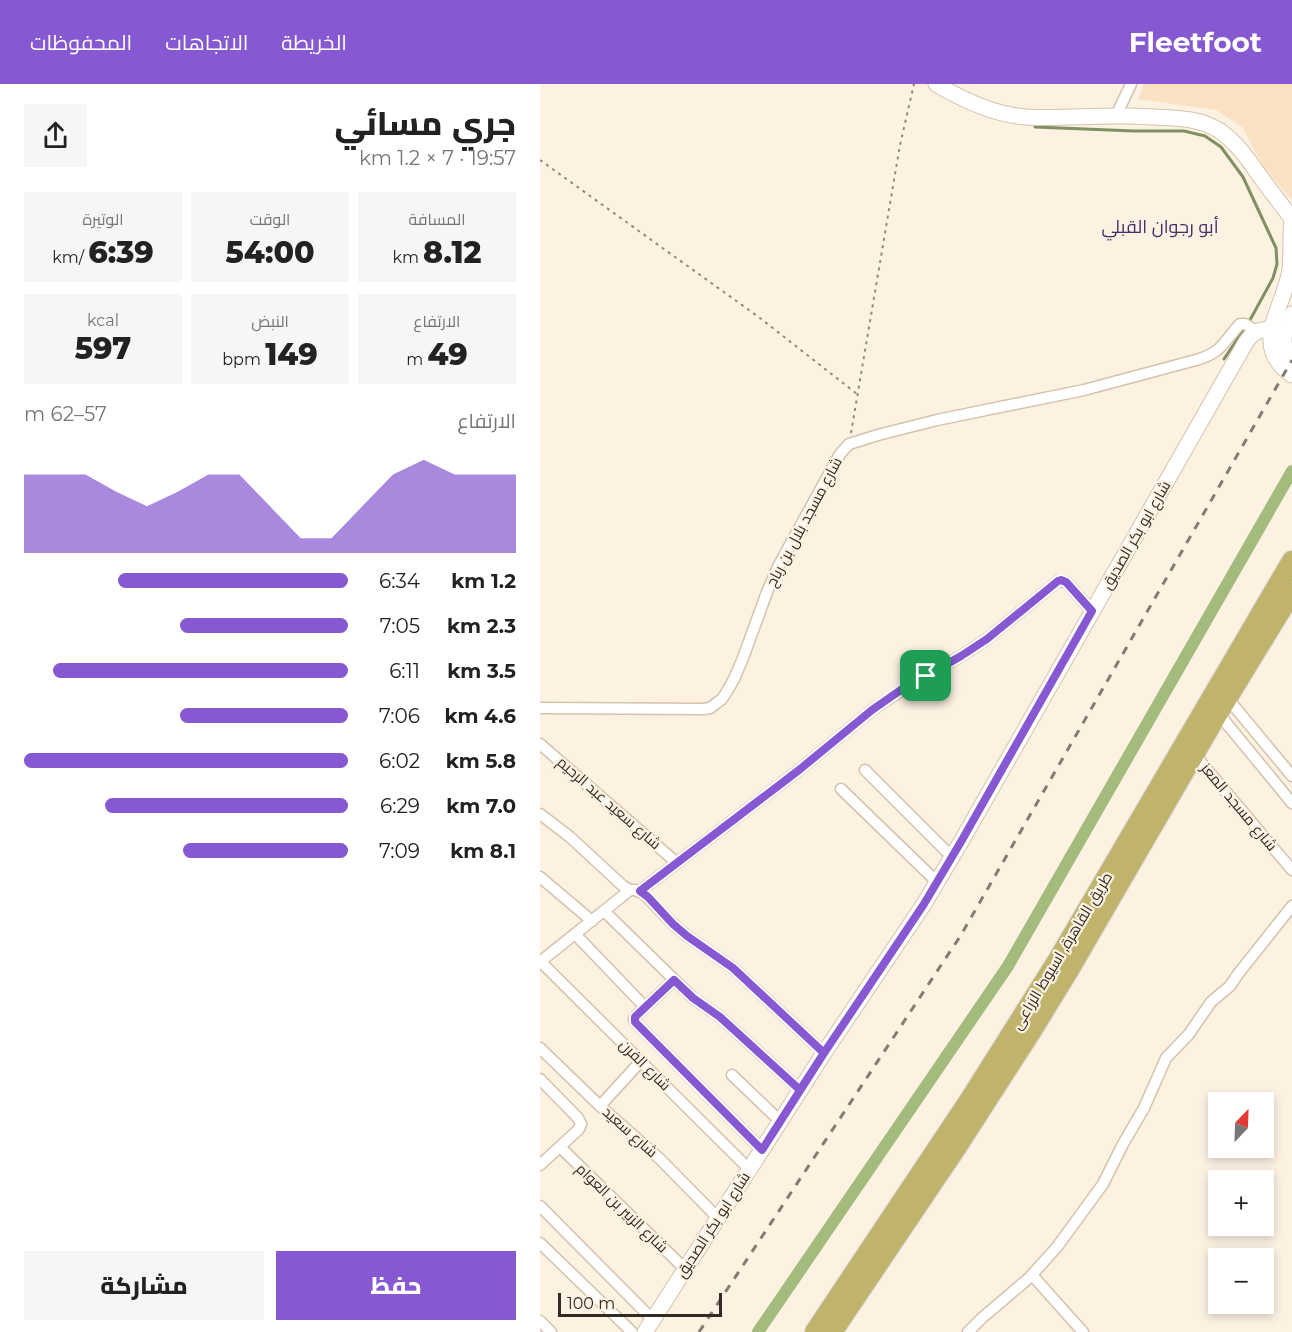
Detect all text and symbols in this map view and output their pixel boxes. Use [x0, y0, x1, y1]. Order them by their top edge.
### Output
text: Fleetfoot [1129, 25, 1262, 59]
text: المحفوظات [30, 30, 132, 55]
text: الاتجاهات [165, 30, 248, 55]
text: الخريطة [281, 30, 347, 55]
text: جري مسائي [335, 103, 516, 143]
button: share [24, 104, 87, 167]
text: 19:57 · 7 × 1.2 km [359, 146, 516, 170]
text: الوتيرة [82, 210, 124, 229]
text: الوقت [250, 210, 290, 229]
text: المسافة [409, 210, 465, 229]
district label: أبو رجوان القبلي [1102, 216, 1219, 241]
text: 6:39 [88, 234, 154, 271]
text: 54:00 [225, 234, 315, 271]
text: 8.12 [423, 234, 482, 271]
text: /km [52, 248, 88, 267]
text: km [392, 248, 423, 267]
text: kcal [87, 311, 119, 330]
text: النبض [251, 312, 289, 331]
text: الارتفاع [414, 312, 460, 331]
text: 597 [75, 330, 131, 367]
text: 149 [265, 336, 318, 373]
text: 49 [427, 336, 468, 373]
text: bpm [222, 350, 265, 369]
text: m [406, 350, 427, 369]
text: 57–62 m [24, 402, 107, 426]
text: الارتفاع [457, 409, 516, 433]
street label: شارع مسجد بلال بن رباح [761, 454, 848, 591]
street label: شارع ابو بكر الصديق [1097, 477, 1176, 593]
text: 6:34 [379, 569, 420, 593]
text: 1.2 km [451, 569, 516, 593]
text: 7:05 [380, 614, 420, 638]
text: 2.3 km [447, 614, 516, 638]
pin [900, 650, 951, 701]
text: 6:11 [389, 659, 420, 683]
text: 3.5 km [447, 659, 516, 683]
icon: arrive [909, 659, 942, 692]
text: 7:06 [379, 704, 420, 728]
text: 4.6 km [444, 704, 516, 728]
text: 6:02 [379, 749, 420, 773]
text: 5.8 km [446, 749, 516, 773]
street label: شارع سعيد عبد الرحيم [552, 752, 665, 855]
street label: شارع مسجد المعز [1195, 758, 1282, 856]
text: 6:29 [380, 794, 420, 818]
text: 7.0 km [446, 794, 516, 818]
text: 7:09 [379, 839, 420, 863]
text: 8.1 km [450, 839, 516, 863]
street label: طريق القاهرة, اسيوط الزراعى [1007, 869, 1117, 1033]
street label: شارع الفرن [614, 1035, 675, 1096]
north arrow [1208, 1092, 1274, 1158]
map controls [1208, 1092, 1274, 1314]
street label: شارع سعيد [598, 1102, 662, 1163]
street label: شارع الزبير بن العوام [571, 1159, 672, 1258]
street label: شارع ابو بكر الصديق [671, 1168, 756, 1282]
button: + [1208, 1170, 1274, 1236]
button: − [1208, 1248, 1274, 1314]
button: مشاركة [24, 1251, 264, 1320]
button: حفظ [276, 1251, 516, 1320]
scale bar [558, 1290, 722, 1318]
text: 100 m [567, 1294, 615, 1313]

